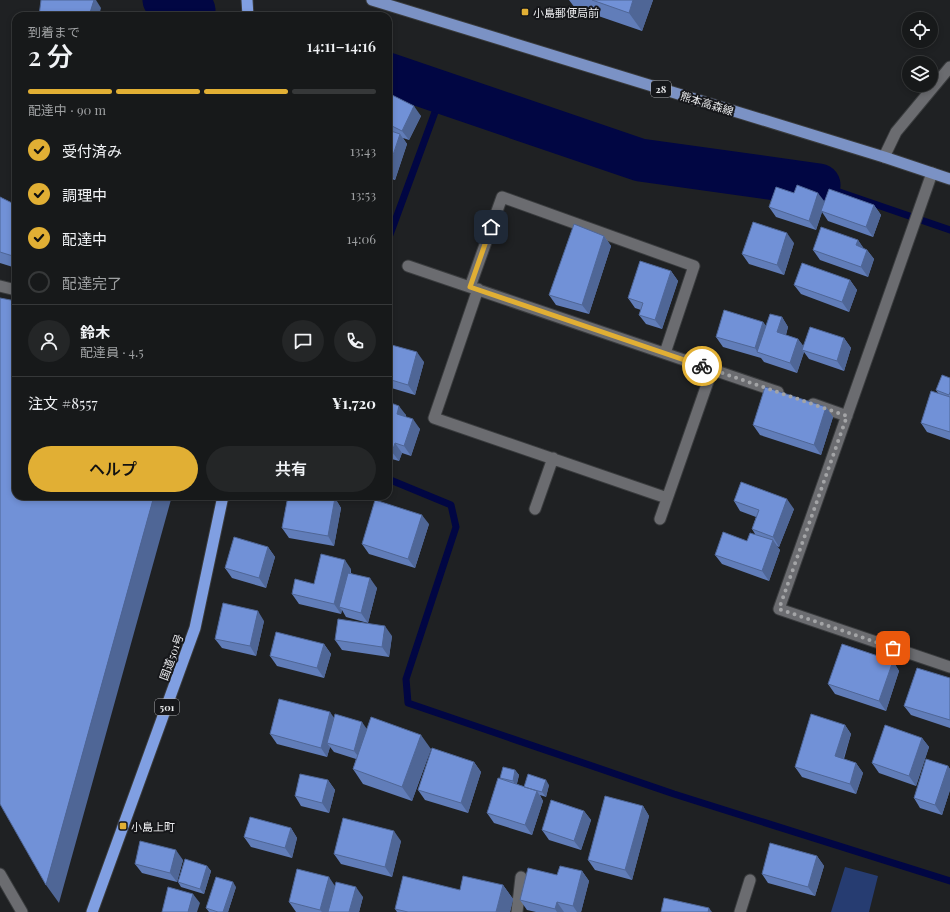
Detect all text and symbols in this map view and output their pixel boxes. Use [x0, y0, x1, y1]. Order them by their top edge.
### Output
place label: 小島郵便局前 [533, 5, 599, 20]
marker: 小島郵便局前 [520, 7, 530, 17]
map controls [902, 12, 938, 92]
button: locate [902, 12, 938, 48]
text: 到着まで [28, 23, 80, 40]
text: 14:11–14:16 [307, 36, 376, 56]
text: 2 分 [28, 38, 73, 73]
button: layers [902, 56, 938, 92]
road number: 28 [651, 81, 671, 97]
street label: 熊本高森線 [679, 88, 735, 118]
text: 配達中 · 90 m [28, 101, 106, 118]
icon: check [28, 139, 50, 161]
text: 受付済み [62, 141, 122, 161]
text: 13:43 [350, 142, 376, 159]
icon: check [28, 183, 50, 205]
text: 調理中 [62, 185, 107, 205]
text: 13:53 [351, 186, 376, 203]
pin [474, 210, 508, 244]
icon: home [480, 216, 502, 238]
icon: check [28, 227, 50, 249]
text: 配達中 [62, 229, 107, 249]
text: 14:06 [347, 230, 376, 247]
text: 配達完了 [62, 273, 122, 293]
button: person [28, 320, 70, 362]
button: chat [282, 320, 324, 362]
button: phone [334, 320, 376, 362]
text: 鈴木 [80, 322, 110, 342]
text: 配達員 · 4.5 [80, 343, 144, 360]
courier [682, 346, 722, 386]
icon: bike [691, 355, 713, 377]
text: 注文 #8557 [28, 393, 98, 413]
text: ¥1,720 [332, 393, 376, 413]
button: ヘルプ [28, 446, 198, 492]
button: 共有 [206, 446, 376, 492]
pin [876, 631, 910, 665]
street label: 国道501号 [156, 632, 186, 682]
icon: bag [882, 637, 904, 659]
road number: 501 [155, 699, 179, 715]
place label: 小島上町 [131, 819, 175, 834]
marker: 小島上町 [118, 821, 128, 831]

